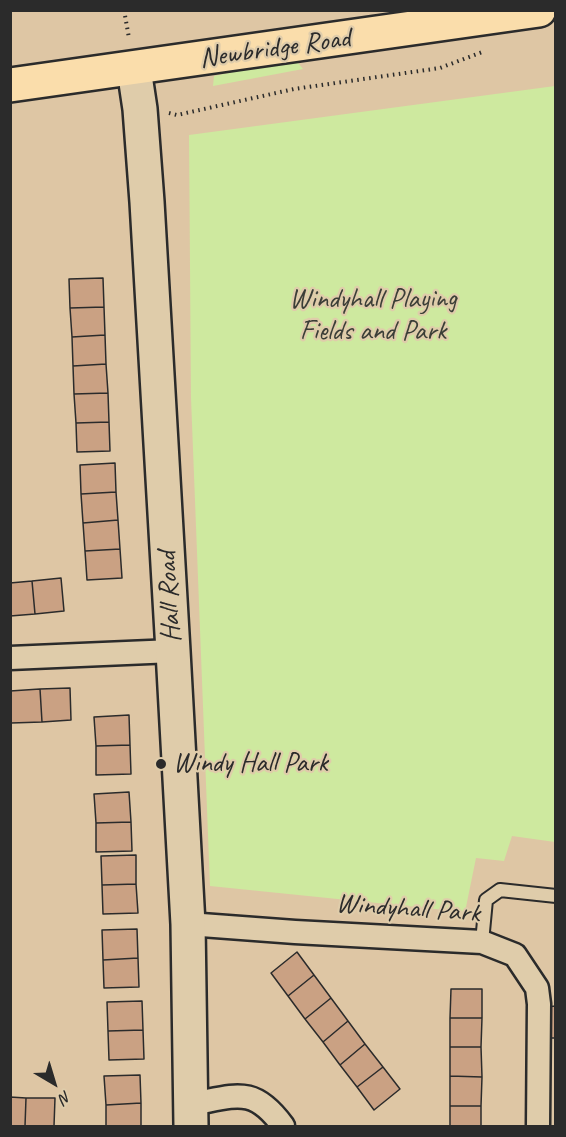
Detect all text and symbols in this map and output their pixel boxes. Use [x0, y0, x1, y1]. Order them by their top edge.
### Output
street label: Newbridge Road [197, 22, 353, 76]
park label: Windyhall Playing Fields and Park [289, 283, 457, 349]
street label: Hall Road [151, 551, 189, 643]
place label: Windy Hall Park [173, 747, 328, 781]
marker: Windy Hall Park [154, 757, 168, 771]
street label: Windyhall Park [335, 887, 481, 931]
north arrow [24, 1053, 84, 1113]
text: N [55, 1086, 75, 1108]

